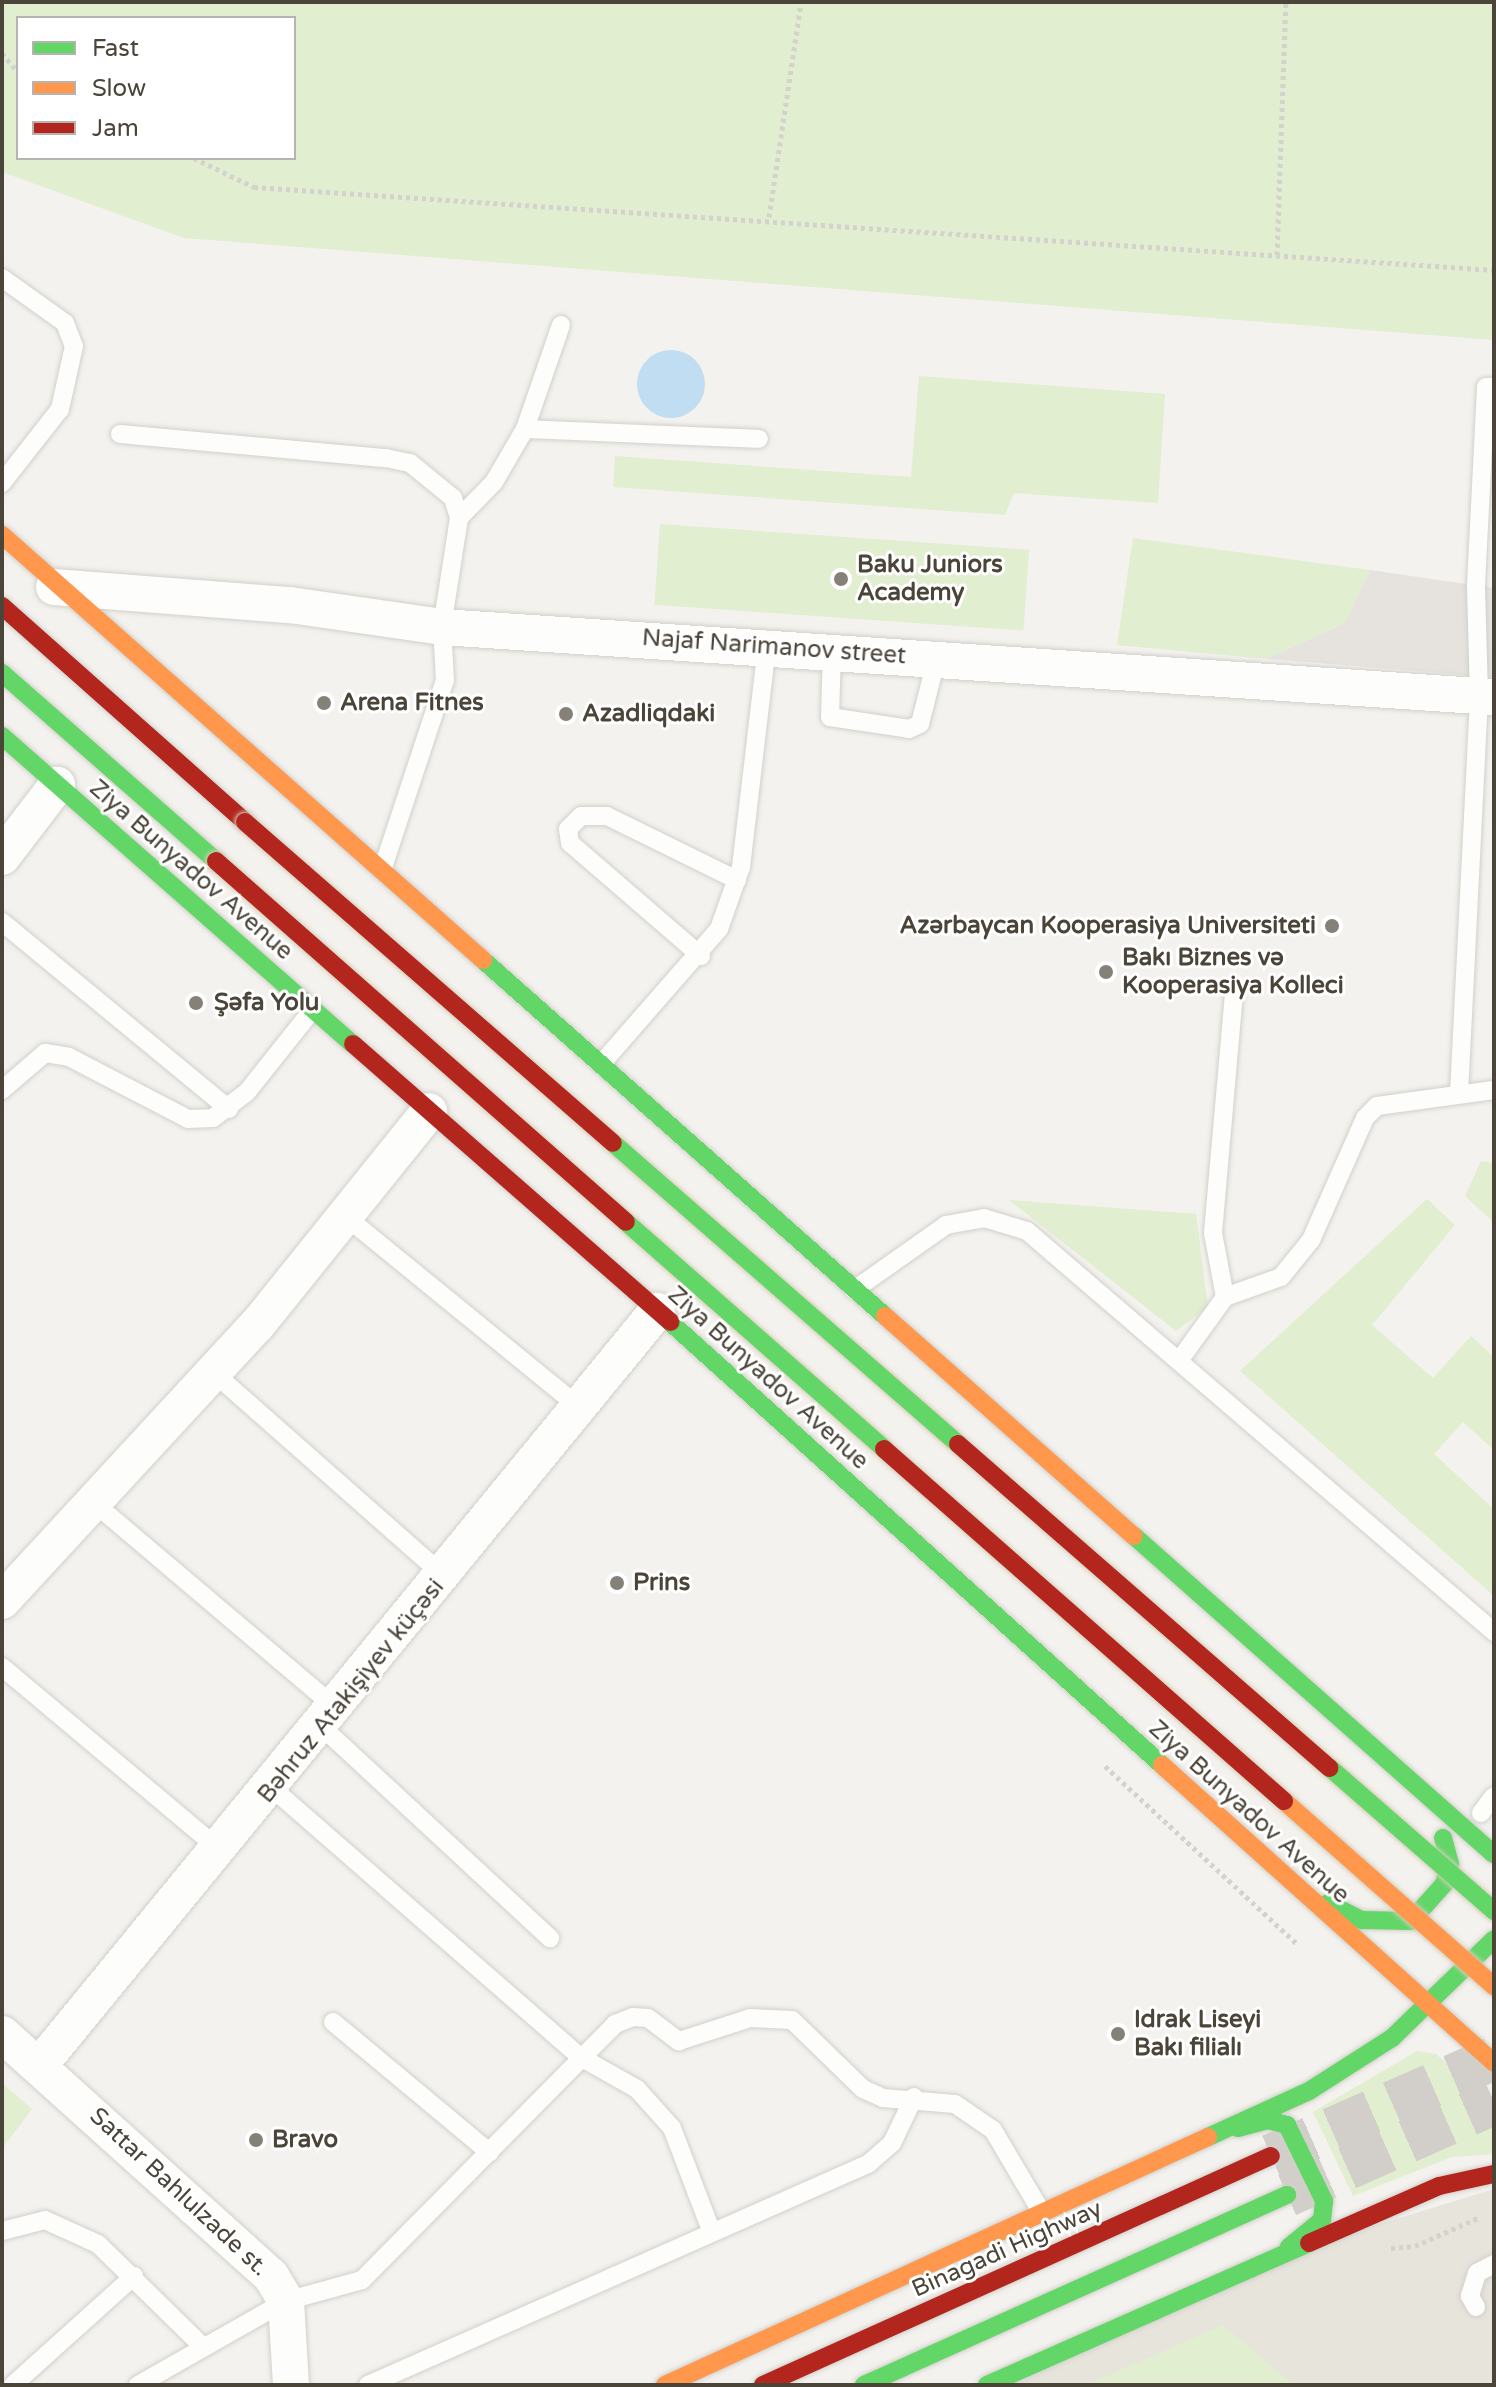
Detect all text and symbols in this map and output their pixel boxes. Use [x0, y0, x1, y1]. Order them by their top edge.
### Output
legend [16, 16, 296, 160]
text: Fast [92, 34, 139, 63]
text: Slow [92, 74, 146, 103]
text: Jam [92, 114, 139, 143]
place label: Baku Juniors Academy [857, 551, 1003, 607]
marker: Baku Juniors Academy [832, 570, 850, 588]
street label: Najaf Narimanov street [641, 623, 907, 671]
place label: Arena Fitnes [340, 689, 484, 717]
marker: Arena Fitnes [315, 694, 333, 712]
place label: Azadliqdaki [582, 700, 715, 728]
marker: Azadliqdaki [557, 705, 575, 723]
street label: Ziya Bunyadov Avenue [83, 774, 299, 966]
place label: Azərbaycan Kooperasiya Universiteti [900, 912, 1316, 940]
marker: Azərbaycan Kooperasiya Universiteti [1323, 917, 1341, 935]
place label: Bakı Biznes və Kooperasiya Kolleci [1122, 944, 1344, 1000]
marker: Bakı Biznes və Kooperasiya Kolleci [1097, 963, 1115, 981]
place label: Şəfa Yolu [214, 989, 319, 1017]
marker: Şəfa Yolu [185, 992, 207, 1014]
street label: Ziya Bunyadov Avenue [662, 1280, 874, 1476]
place label: Prins [633, 1569, 690, 1597]
street label: Bəhruz Atakişiyev küçəsi [252, 1573, 450, 1809]
marker: Prins [608, 1574, 626, 1592]
street label: Ziya Bunyadov Avenue [1143, 1714, 1355, 1910]
place label: Idrak Liseyi Bakı filialı [1134, 2006, 1261, 2062]
marker: Idrak Liseyi Bakı filialı [1109, 2025, 1127, 2043]
street label: Sattar Bahlulzade st. [84, 2102, 274, 2282]
place label: Bravo [272, 2126, 338, 2154]
marker: Bravo [247, 2131, 265, 2149]
street label: Binagadi Highway [908, 2194, 1106, 2304]

